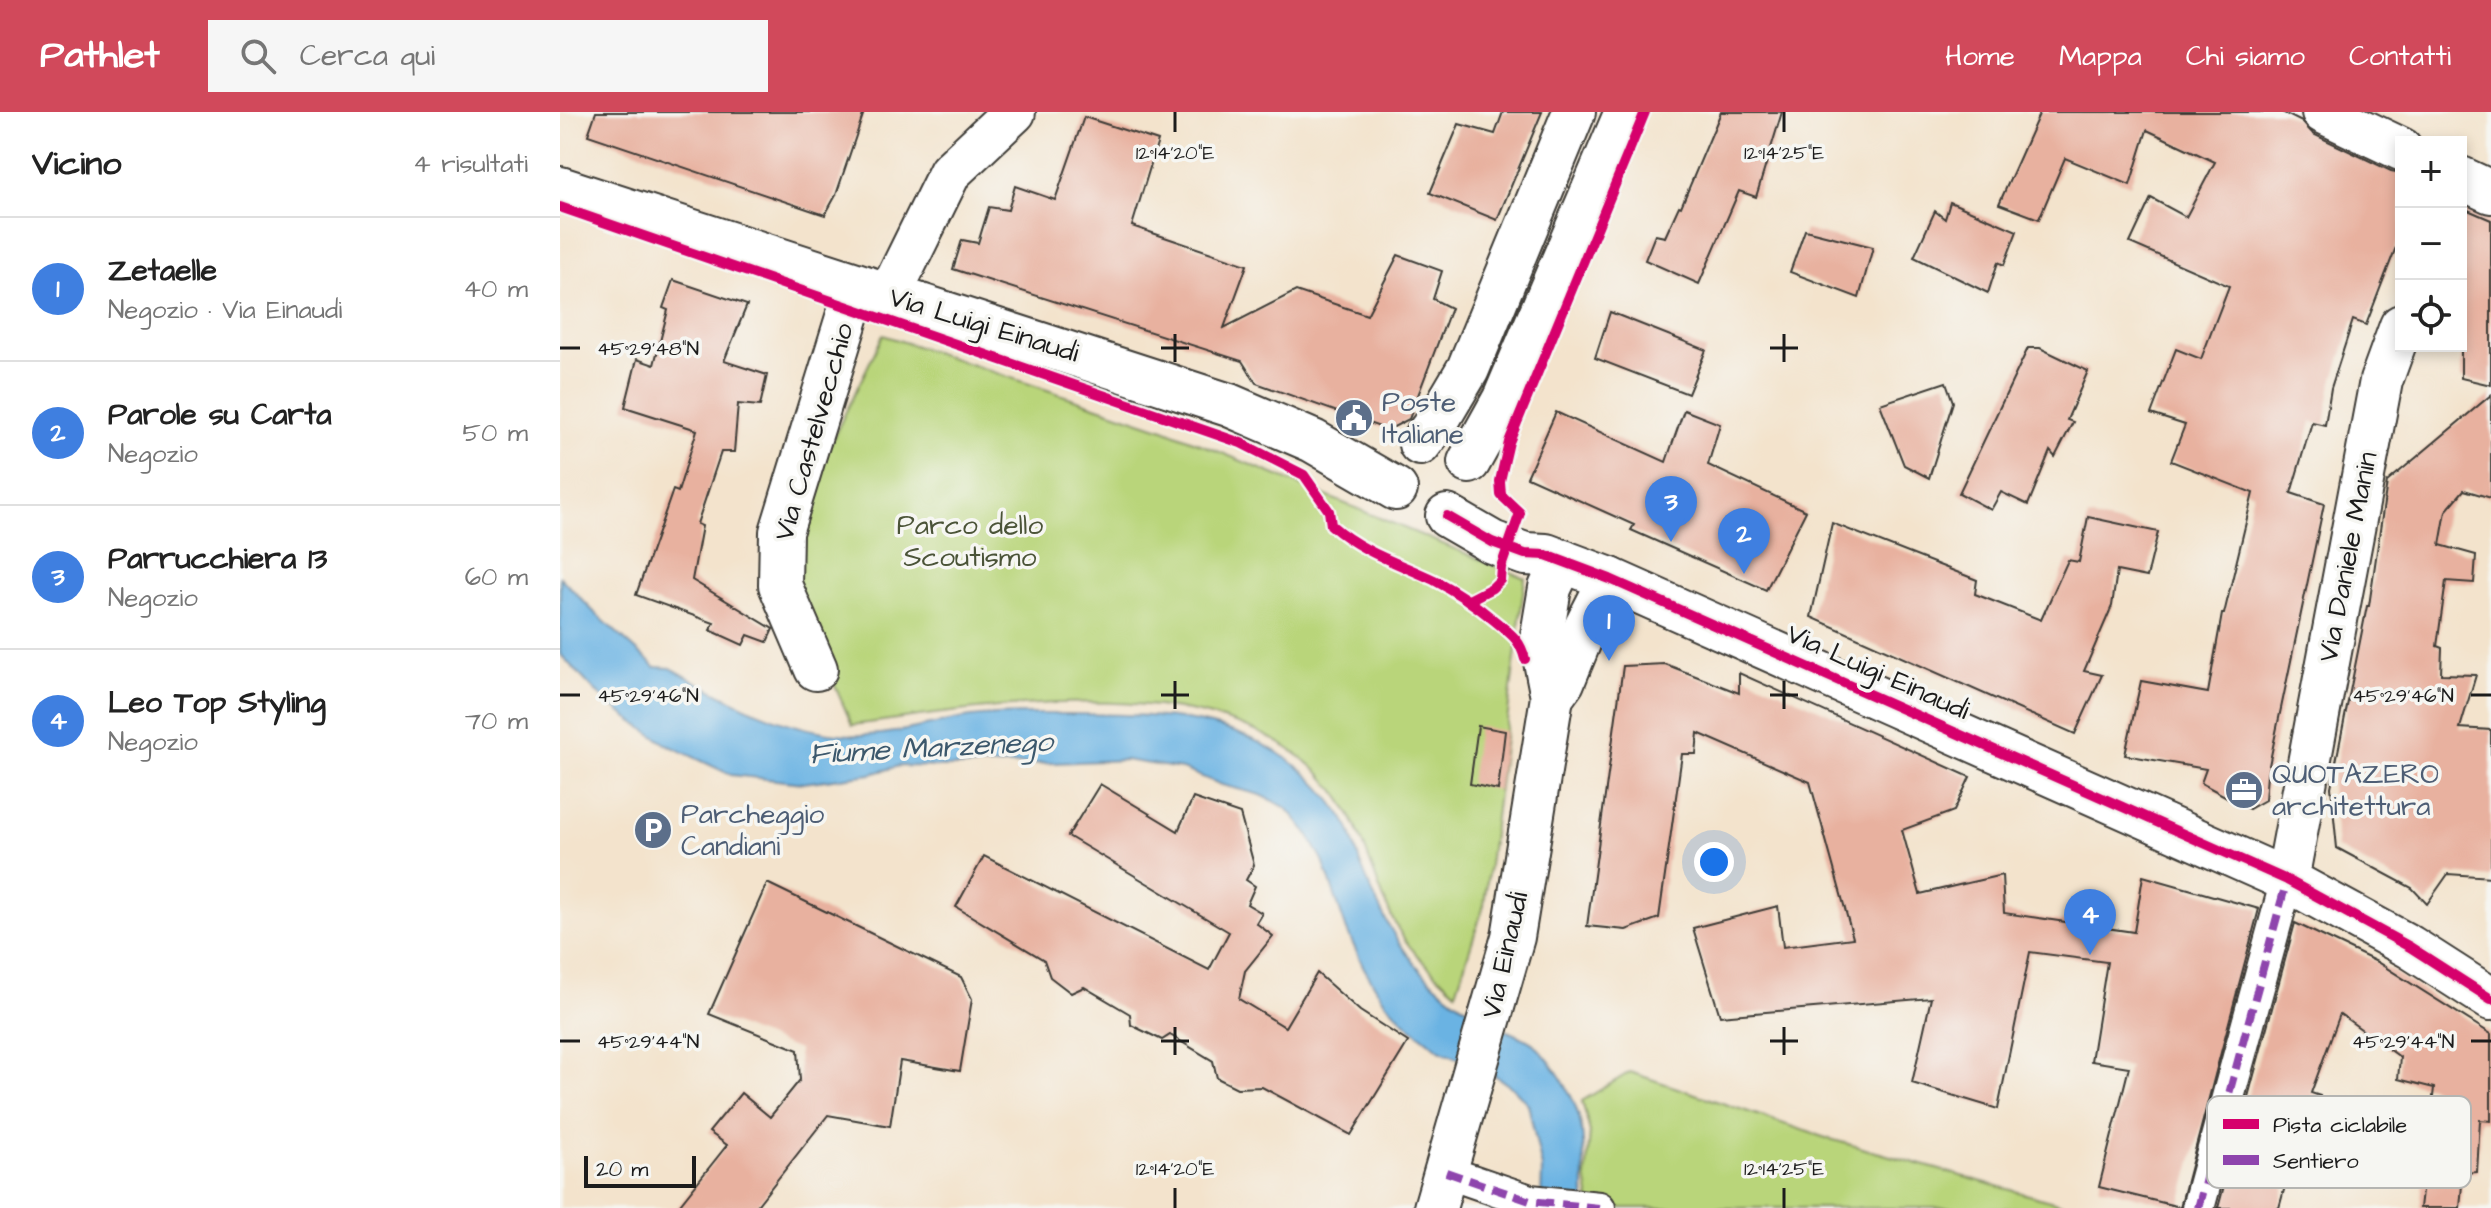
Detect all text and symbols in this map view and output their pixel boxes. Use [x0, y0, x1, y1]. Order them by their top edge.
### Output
search box [208, 20, 768, 92]
text: Pathlet [40, 30, 160, 82]
icon: search [236, 34, 280, 78]
text: Cerca qui [300, 35, 435, 77]
text: Home [1945, 37, 2015, 76]
text: Mappa [2059, 37, 2142, 76]
text: Chi siamo [2186, 37, 2305, 76]
text: Contatti [2349, 37, 2451, 76]
map controls [2395, 136, 2467, 352]
button: + [2395, 136, 2467, 208]
text: 12°14'20"E [1136, 139, 1214, 167]
text: 12°14'25"E [1744, 139, 1824, 167]
text: Vicino [32, 140, 121, 188]
text: 4 risultati [413, 146, 528, 182]
button: − [2395, 208, 2467, 280]
text: Zetaelle [108, 250, 217, 292]
text: 1 [56, 271, 60, 307]
text: 40 m [463, 271, 528, 307]
street label: Via Luigi Einaudi [884, 278, 1084, 373]
button: locate [2395, 280, 2467, 352]
text: Negozio · Via Einaudi [108, 292, 342, 328]
street label: Via Castelvecchio [764, 318, 864, 546]
text: 45°29'48"N [597, 335, 699, 363]
place label: Poste Italiane [1382, 383, 1464, 454]
text: Parole su Carta [108, 394, 332, 436]
public building icon: Poste Italiane [1333, 397, 1375, 439]
text: 2 [51, 415, 65, 451]
text: 50 m [463, 415, 528, 451]
text: Negozio [108, 436, 198, 472]
street label: Via Daniele Manin [2308, 449, 2388, 665]
pin: 3 [1645, 476, 1697, 542]
park label: Parco dello Scoutismo [897, 506, 1043, 577]
pin: 2 [1718, 508, 1770, 574]
text: Parrucchiera 13 [108, 538, 327, 580]
text: 3 [51, 559, 65, 595]
text: 60 m [465, 559, 528, 595]
text: Negozio [108, 580, 198, 616]
pin: 1 [1583, 595, 1635, 661]
street label: Via Luigi Einaudi [1780, 614, 1976, 731]
text: Leo Top Styling [108, 682, 326, 724]
text: 45°29'46"N [597, 682, 699, 710]
text: 45°29'46"N [2352, 682, 2454, 710]
text: 4 [49, 703, 67, 739]
text: 70 m [465, 703, 528, 739]
water label: Fiume Marzenego [808, 721, 1056, 776]
text: Negozio [108, 724, 198, 760]
place label: QUOTAZERO architettura [2272, 755, 2439, 826]
office icon: QUOTAZERO architettura [2223, 769, 2265, 811]
place label: Parcheggio Candiani [681, 795, 824, 866]
parking icon: Parcheggio Candiani [632, 809, 674, 851]
your location [1694, 842, 1734, 882]
street label: Via Einaudi [1471, 888, 1539, 1022]
pin: 4 [2064, 889, 2116, 955]
text: 45°29'44"N [597, 1028, 699, 1056]
text: 45°29'44"N [2352, 1028, 2454, 1056]
legend [2207, 1096, 2471, 1188]
text: Pista ciclabile [2273, 1110, 2407, 1141]
text: Sentiero [2273, 1146, 2359, 1177]
scale bar [584, 1152, 696, 1188]
text: 20 m [596, 1154, 648, 1185]
text: 12°14'20"E [1136, 1155, 1214, 1183]
text: 12°14'25"E [1744, 1155, 1824, 1183]

